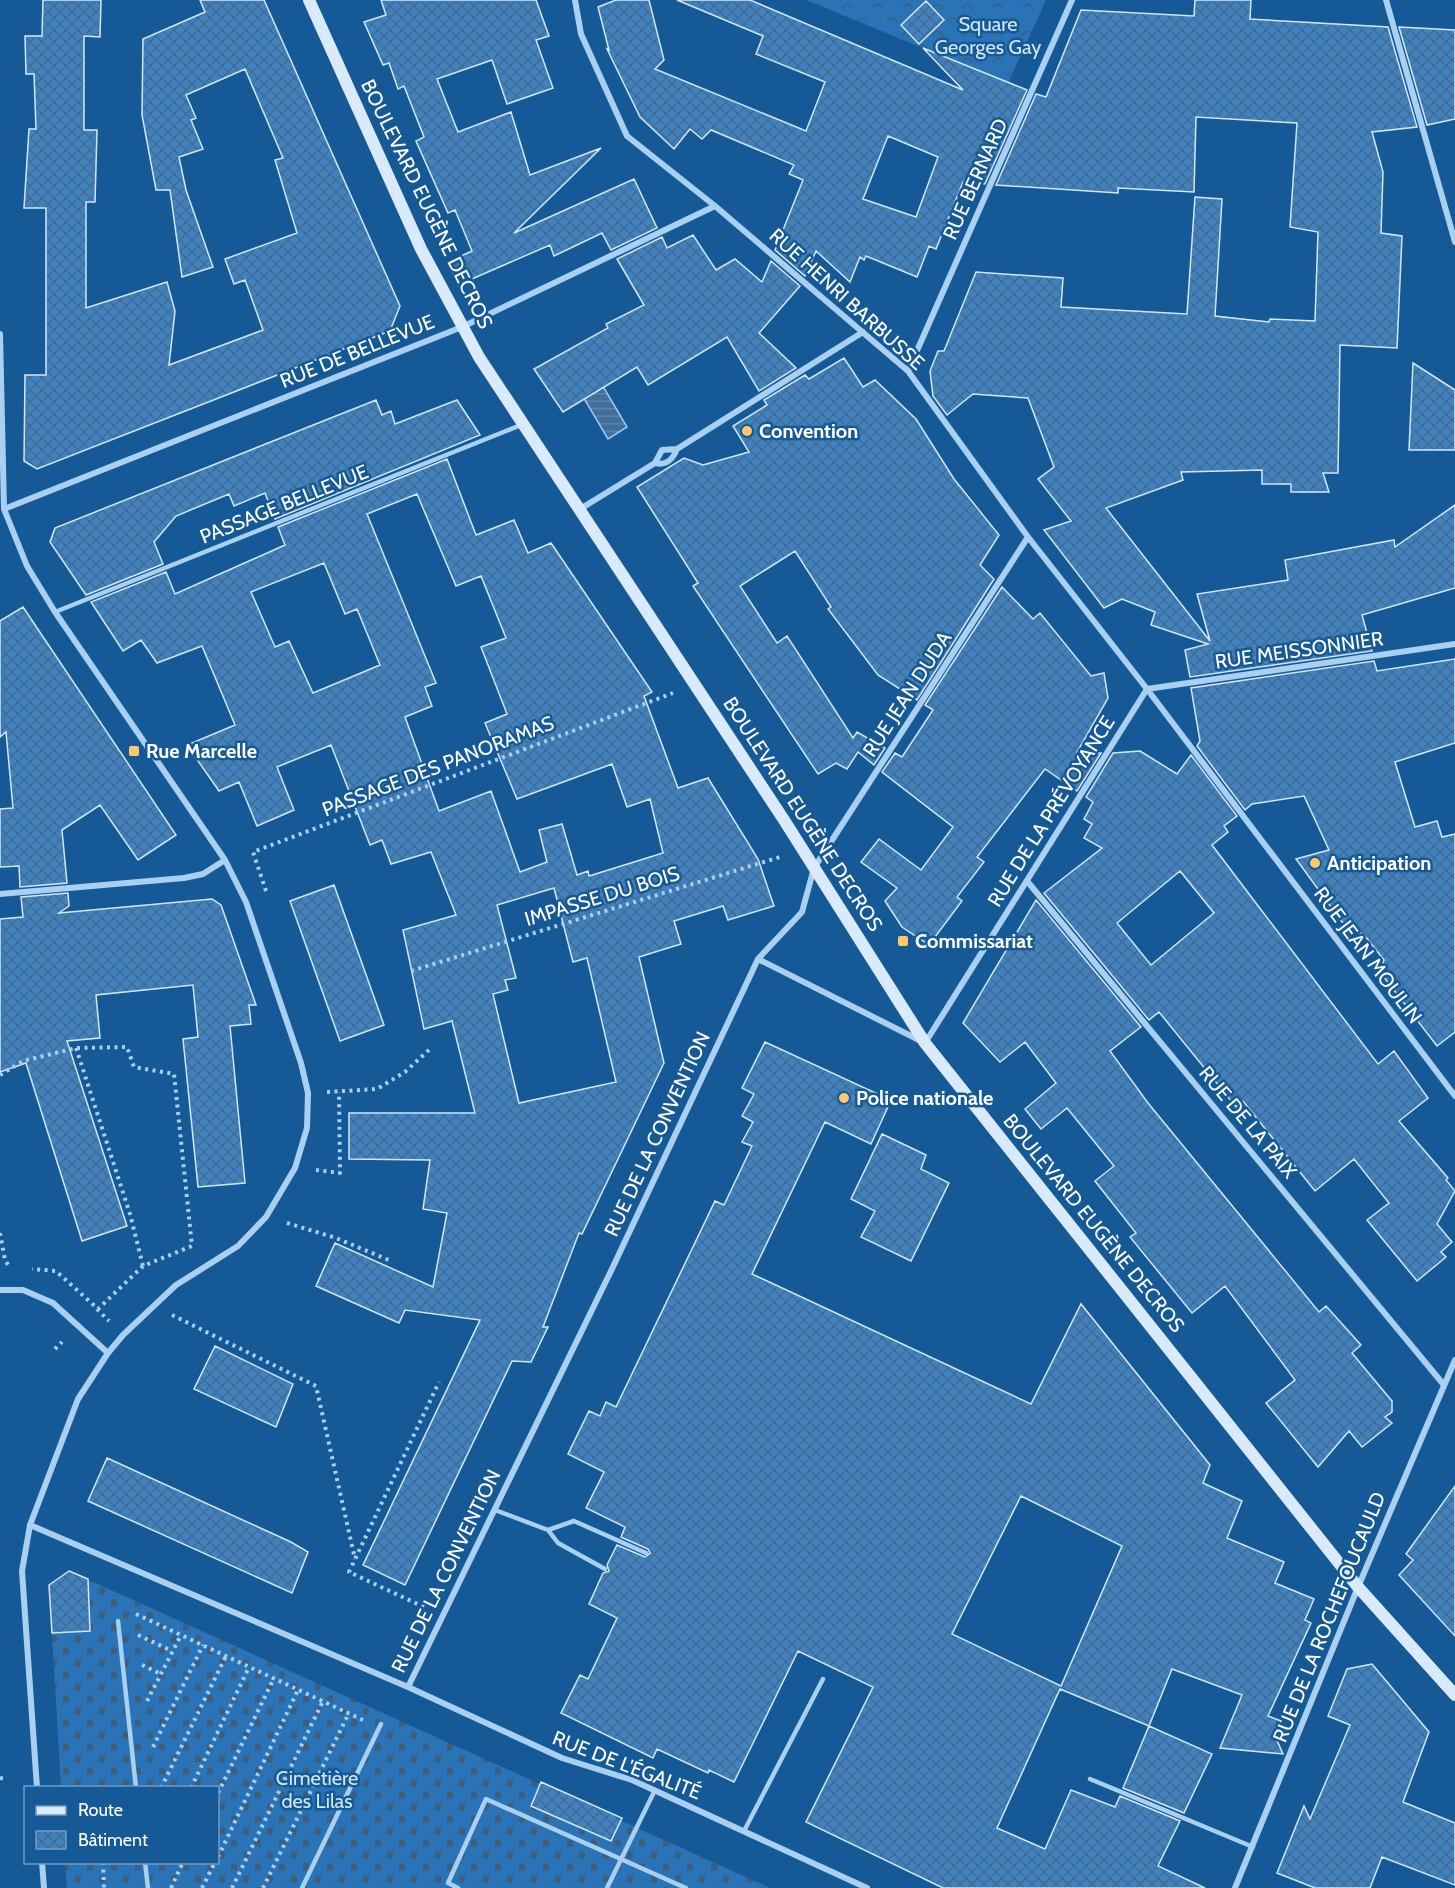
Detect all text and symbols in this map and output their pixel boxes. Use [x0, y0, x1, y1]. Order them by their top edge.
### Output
park label: Square Georges Gay [935, 12, 1041, 59]
street label: BOULEVARD EUGÈNE DECROS [356, 76, 498, 333]
street label: RUE BERNARD [938, 115, 1012, 243]
street label: RUE HENRI BARBUSSE [765, 223, 929, 375]
street label: RUE DE BELLEVUE [276, 309, 438, 393]
place label: Convention [759, 419, 858, 443]
marker: Convention [740, 424, 754, 438]
street label: PASSAGE BELLEVUE [196, 459, 372, 549]
street label: RUE JEAN DUDA [857, 626, 957, 761]
street label: RUE MEISSONNIER [1213, 626, 1385, 674]
street label: BOULEVARD EUGÈNE DECROS [718, 692, 888, 936]
street label: PASSAGE DES PANORAMAS [319, 711, 558, 821]
street label: RUE DE LA PRÉVOYANCE [982, 711, 1120, 911]
place label: Rue Marcelle [146, 739, 257, 763]
marker: Rue Marcelle [127, 744, 141, 758]
place label: Anticipation [1327, 851, 1431, 875]
marker: Anticipation [1308, 856, 1322, 870]
street label: IMPASSE DU BOIS [522, 861, 683, 931]
street label: RUE JEAN MOULIN [1309, 882, 1427, 1028]
place label: Commissariat [915, 929, 1033, 953]
marker: Commissariat [896, 934, 910, 948]
street label: RUE DE LA CONVENTION [599, 1028, 715, 1240]
street label: RUE DE LA PAIX [1194, 1061, 1302, 1183]
place label: Police nationale [856, 1086, 993, 1110]
marker: Police nationale [837, 1091, 851, 1105]
street label: BOULEVARD EUGÈNE DECROS [998, 1109, 1190, 1337]
street label: RUE DE LA CONVENTION [386, 1465, 506, 1677]
street label: RUE DE LA ROCHEFOUCAULD [1268, 1488, 1390, 1746]
street label: RUE DE L'ÉGALITÉ [549, 1726, 705, 1804]
park label: Cimetière des Lilas [276, 1766, 358, 1813]
legend [24, 1786, 219, 1864]
text: Route [78, 1799, 123, 1821]
text: Bâtiment [78, 1829, 148, 1851]

